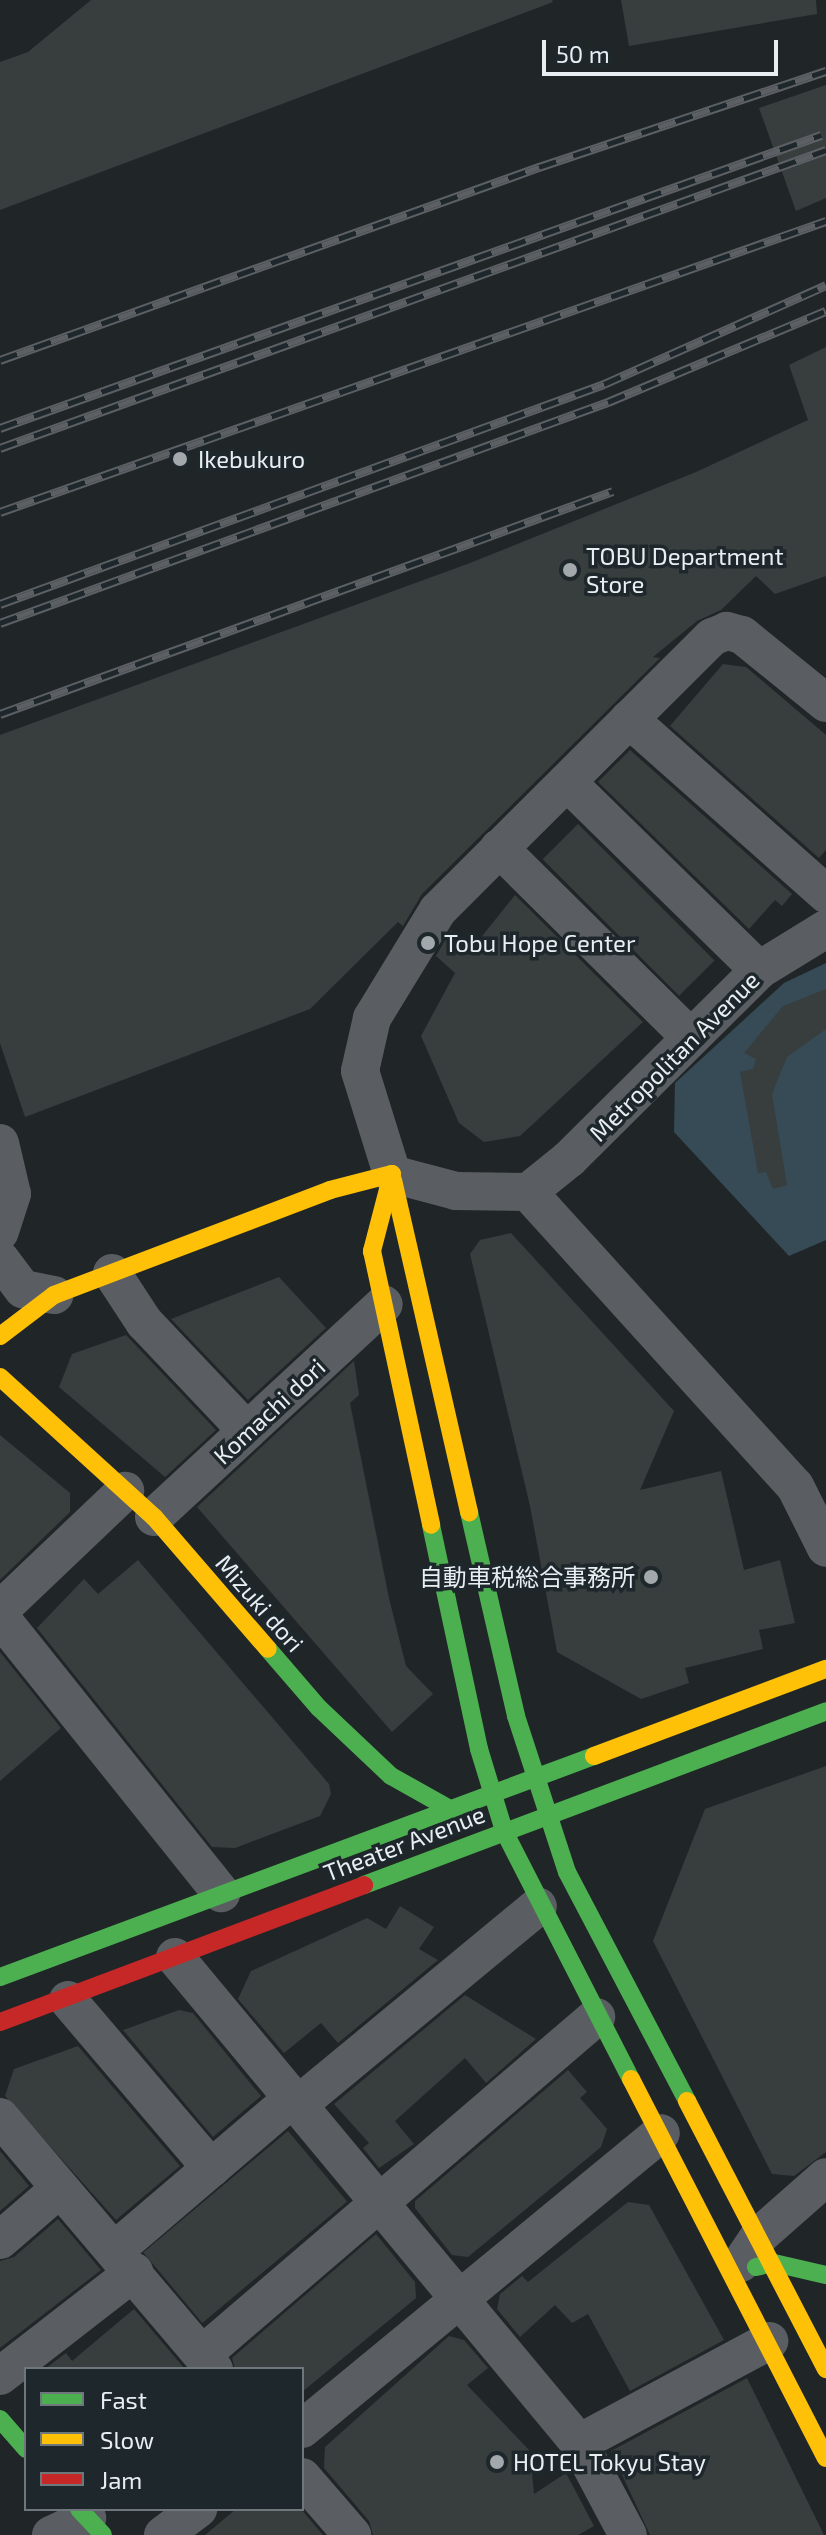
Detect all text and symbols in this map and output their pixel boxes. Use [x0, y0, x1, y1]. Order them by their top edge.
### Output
scale bar [546, 24, 782, 74]
text: 50 m [556, 39, 610, 68]
place label: Ikebukuro [198, 445, 305, 473]
marker: Ikebukuro [169, 448, 191, 470]
place label: TOBU Department Store [586, 542, 784, 598]
marker: TOBU Department Store [561, 561, 579, 579]
place label: Tobu Hope Center [444, 929, 636, 957]
marker: Tobu Hope Center [419, 934, 437, 952]
street label: Metropolitan Avenue [583, 965, 765, 1147]
street label: Komachi dori [207, 1352, 331, 1470]
street label: Mizuki dori [210, 1548, 310, 1658]
place label: 自動車税総合事務所 [419, 1563, 635, 1591]
marker: 自動車税総合事務所 [642, 1568, 660, 1586]
street label: Theater Avenue [319, 1799, 489, 1887]
legend [24, 2367, 304, 2511]
text: Fast [100, 2385, 147, 2414]
text: Slow [100, 2425, 154, 2454]
place label: HOTEL Tokyu Stay [513, 2448, 707, 2476]
marker: HOTEL Tokyu Stay [488, 2453, 506, 2471]
text: Jam [100, 2465, 142, 2494]

